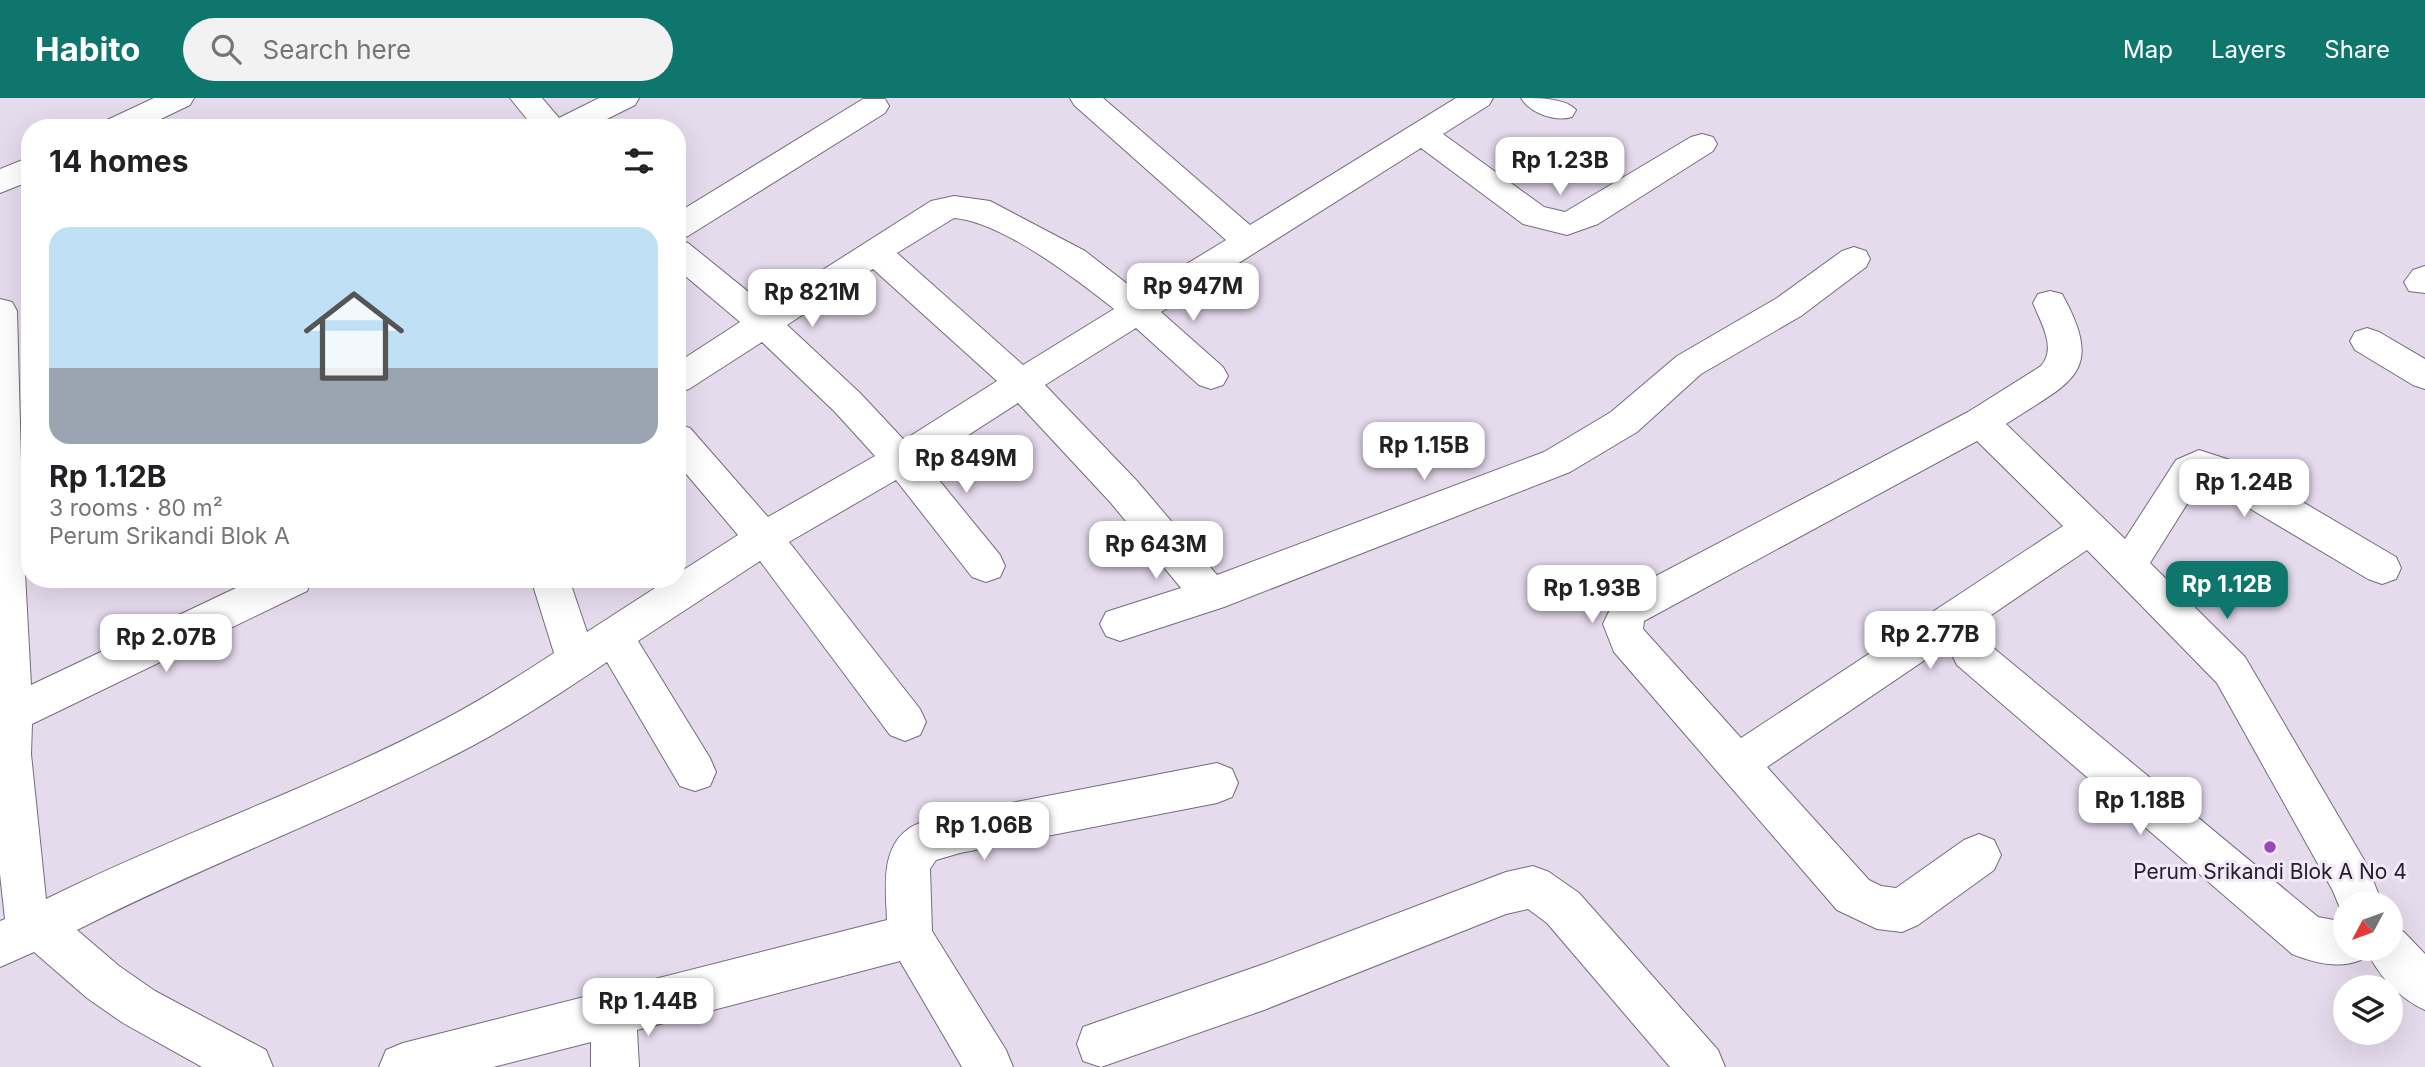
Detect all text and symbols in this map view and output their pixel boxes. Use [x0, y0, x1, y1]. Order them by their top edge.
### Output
search box [183, 18, 673, 81]
text: Habito [35, 29, 141, 69]
icon: search [207, 30, 245, 68]
text: Search here [263, 34, 411, 65]
text: Map [2123, 35, 2173, 64]
text: Layers [2211, 35, 2286, 64]
text: Share [2324, 35, 2390, 64]
pin: Rp 1.23B [1488, 138, 1632, 197]
icon: filters [620, 142, 658, 180]
text: 14 homes [49, 143, 188, 179]
text: Rp 1.23B [1511, 146, 1609, 174]
pin: Rp 947M [1128, 264, 1258, 323]
pin: Rp 821M [747, 270, 877, 329]
text: Rp 947M [1143, 272, 1243, 300]
icon: home [291, 273, 417, 399]
text: Rp 821M [764, 278, 860, 306]
pin: Rp 1.15B [1352, 422, 1496, 482]
text: Rp 1.15B [1379, 431, 1469, 459]
pin: Rp 849M [901, 436, 1031, 495]
text: Rp 849M [915, 444, 1017, 472]
text: Rp 1.12B [49, 458, 167, 494]
pin: Rp 1.24B [2172, 460, 2316, 519]
text: Rp 1.24B [2195, 468, 2293, 496]
text: 3 rooms · 80 m² [49, 494, 223, 522]
text: Perum Srikandi Blok A [49, 522, 290, 550]
pin: Rp 643M [1091, 522, 1221, 581]
text: Rp 643M [1105, 530, 1207, 558]
pin: Rp 1.12B [2155, 561, 2299, 621]
pin: Rp 1.93B [1520, 566, 1664, 625]
text: Rp 1.12B [2182, 570, 2272, 598]
text: Rp 1.93B [1543, 574, 1641, 602]
pin: Rp 2.77B [1858, 612, 2002, 671]
pin: Rp 2.07B [94, 614, 238, 674]
text: Rp 2.77B [1880, 620, 1980, 648]
text: Rp 2.07B [116, 623, 216, 651]
pin: Rp 1.18B [2068, 778, 2212, 837]
text: Rp 1.18B [2095, 786, 2185, 814]
pin: Rp 1.06B [912, 802, 1056, 862]
text: Rp 1.06B [935, 811, 1033, 839]
marker: Perum Srikandi Blok A No 4 [2262, 839, 2278, 855]
place label: Perum Srikandi Blok A No 4 [2133, 859, 2407, 884]
north arrow [2333, 891, 2403, 961]
map controls [2333, 891, 2403, 1045]
button: layers [2333, 975, 2403, 1045]
pin: Rp 1.44B [576, 978, 720, 1038]
text: Rp 1.44B [599, 987, 697, 1015]

